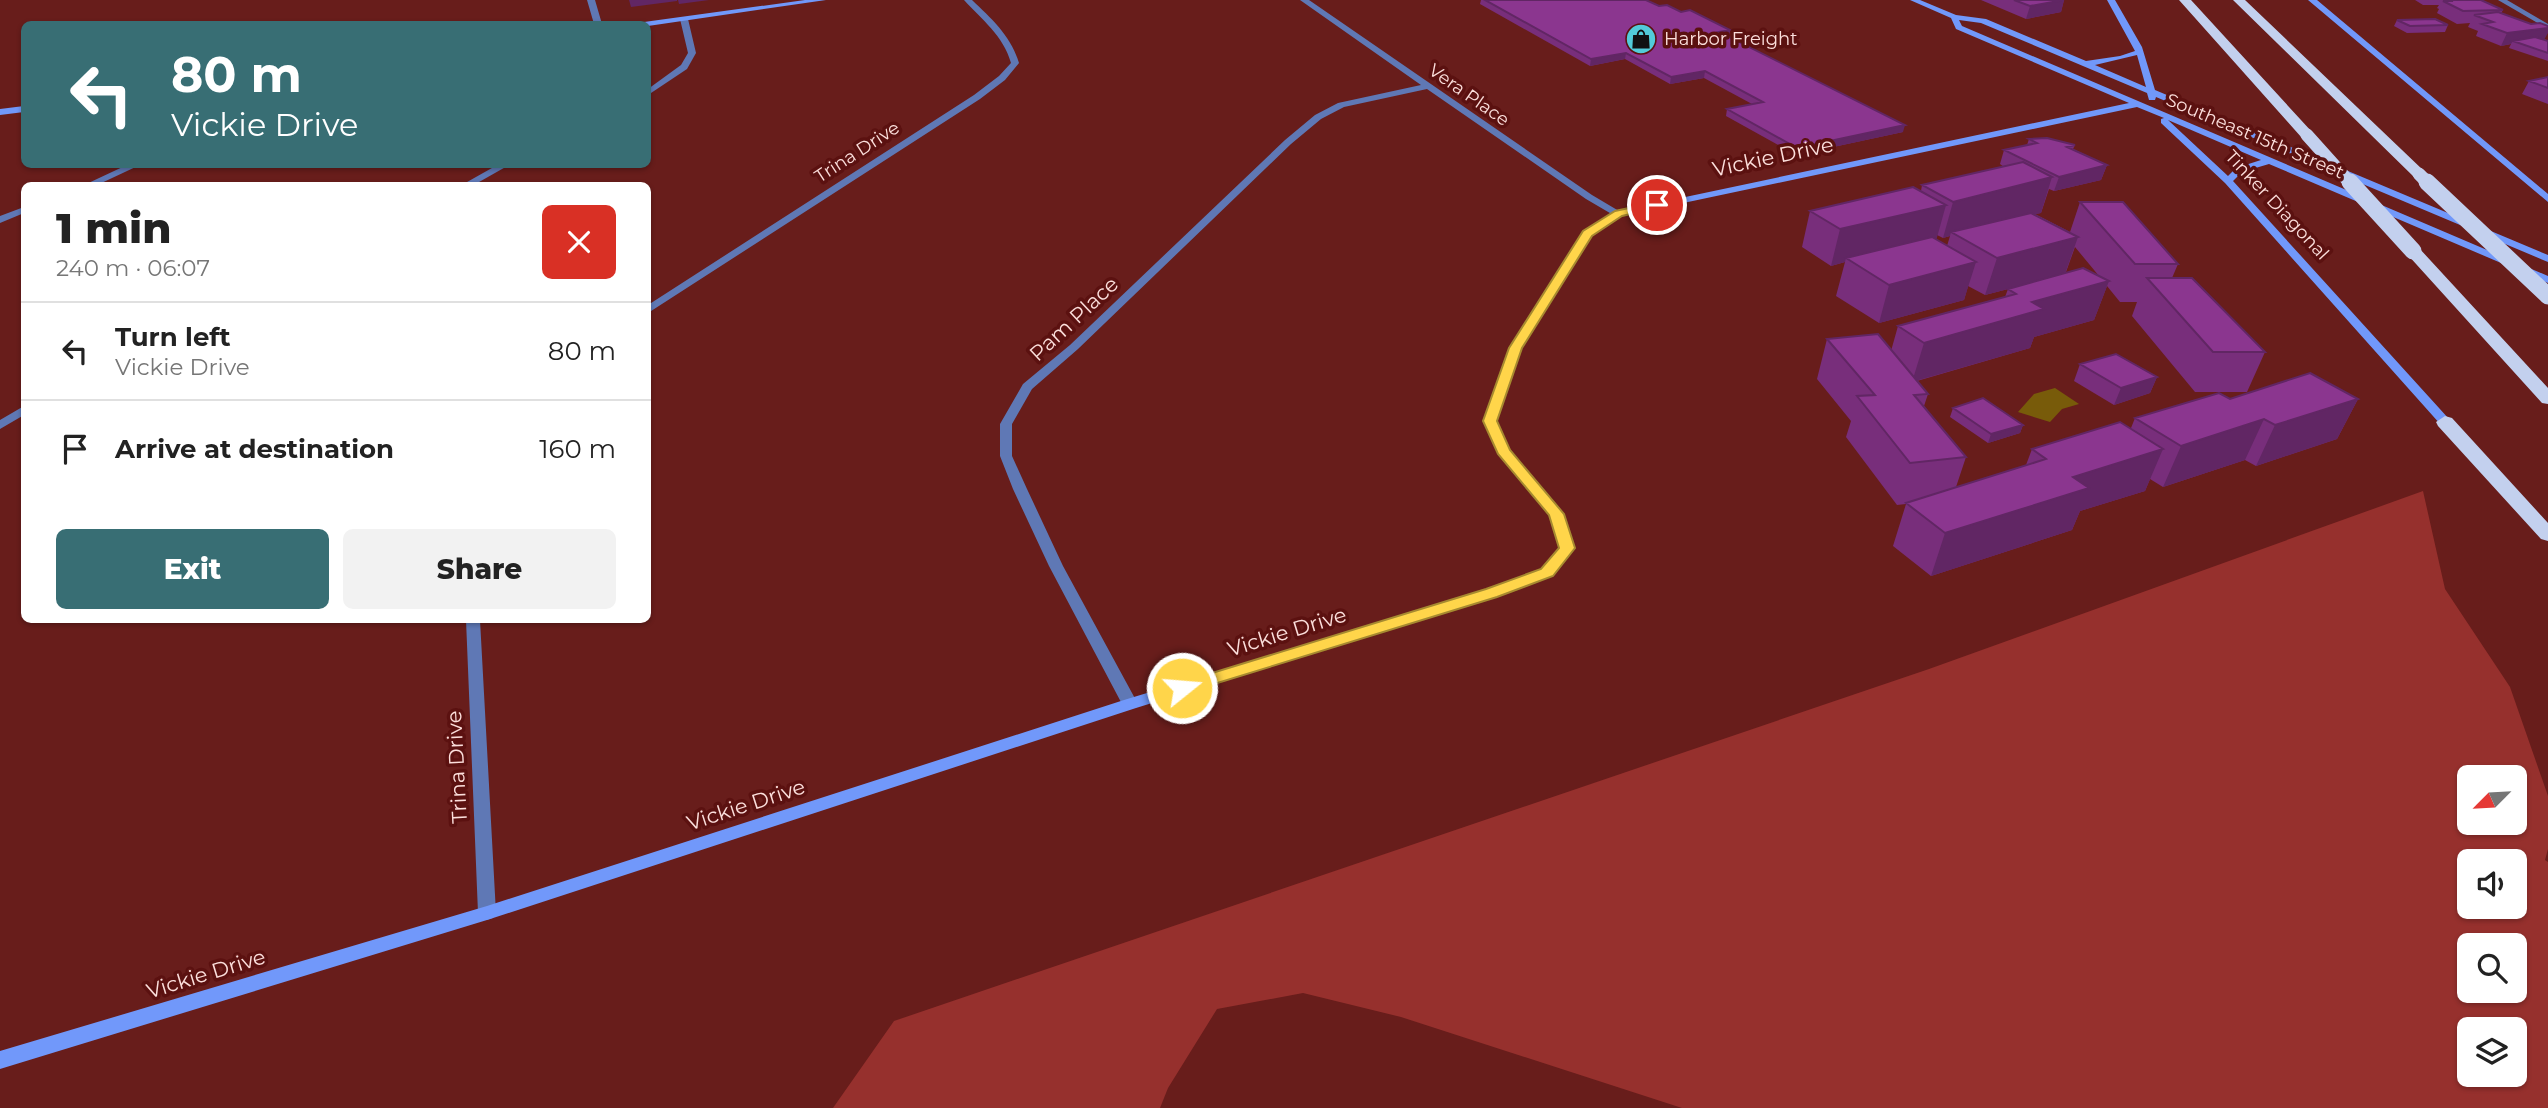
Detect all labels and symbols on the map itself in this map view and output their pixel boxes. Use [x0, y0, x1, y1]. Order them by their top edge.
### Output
shop icon: Harbor Freight [1624, 22, 1658, 56]
place label: Harbor Freight [1664, 28, 1797, 50]
street label: Vera Place [1424, 59, 1514, 131]
street label: Southeast 15th Street [2163, 89, 2347, 183]
street label: Trina Drive [810, 116, 904, 188]
street label: Vickie Drive [1710, 131, 1836, 182]
street label: Tinker Diagonal [2220, 146, 2334, 264]
pin [1627, 175, 1687, 235]
street label: Pam Place [1024, 271, 1123, 366]
street label: Vickie Drive [1224, 602, 1349, 661]
position arrow [1145, 651, 1219, 725]
street label: Trina Drive [441, 710, 472, 824]
north arrow [2457, 765, 2527, 835]
street label: Vickie Drive [683, 774, 808, 835]
street label: Vickie Drive [143, 944, 268, 1003]

